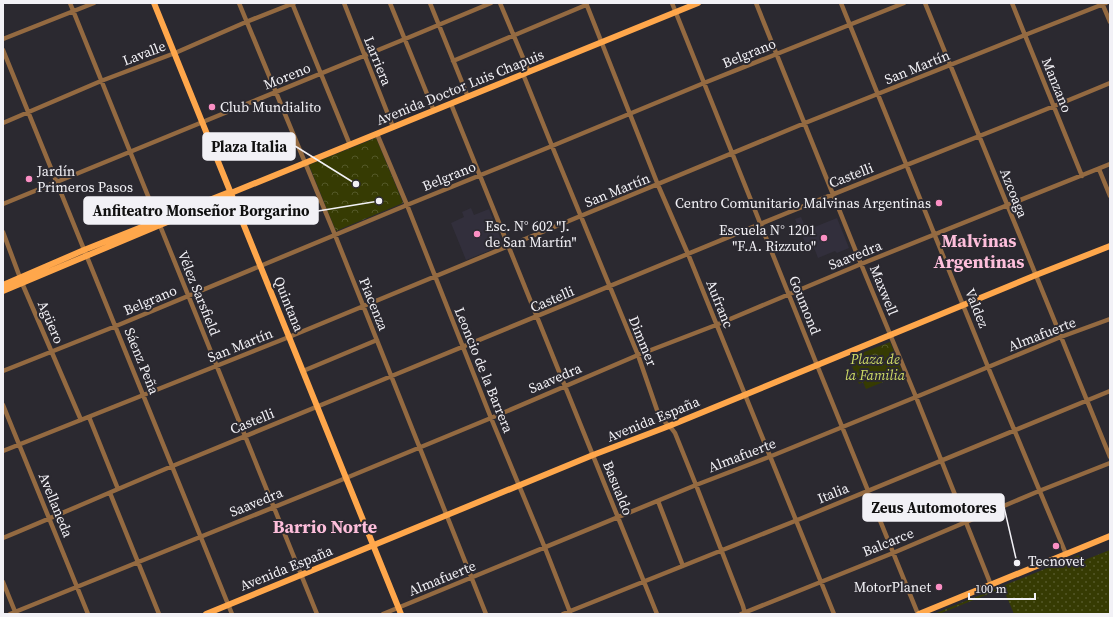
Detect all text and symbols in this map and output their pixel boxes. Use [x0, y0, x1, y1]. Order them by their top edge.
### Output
street label: Larriera [359, 33, 397, 89]
street label: Belgrano [719, 33, 779, 73]
street label: Lavalle [120, 36, 168, 70]
street label: Avenida Doctor Luis Chapuis [373, 44, 547, 130]
street label: San Martín [881, 45, 953, 89]
street label: Manzano [1037, 55, 1077, 116]
street label: Moreno [260, 57, 314, 94]
place label: Club Mundialito [220, 97, 321, 117]
marker: Club Mundialito [207, 102, 217, 112]
callout: Plaza Italia [203, 133, 295, 160]
text: Plaza Italia [211, 136, 288, 157]
street label: Belgrano [419, 156, 479, 196]
street label: Castelli [826, 157, 876, 193]
place label: Jardín Primeros Pasos [36, 161, 133, 197]
street label: Azcoaga [995, 165, 1033, 221]
street label: San Martín [581, 168, 653, 212]
marker: Jardín Primeros Pasos [24, 174, 34, 184]
place label: Centro Comunitario Malvinas Argentinas [675, 193, 931, 213]
callout: Anfiteatro Monseñor Borgarino [84, 197, 318, 224]
marker: Centro Comunitario Malvinas Argentinas [934, 198, 944, 208]
text: Anfiteatro Monseñor Borgarino [92, 200, 310, 221]
place label: Esc. N° 602 "J. de San Martín" [485, 216, 576, 252]
place label: Escuela N° 1201 "F.A. Rizzuto" [719, 220, 816, 256]
district label: Malvinas Argentinas [934, 228, 1024, 274]
marker: Esc. N° 602 "J. de San Martín" [472, 229, 482, 239]
marker: Escuela N° 1201 "F.A. Rizzuto" [819, 233, 829, 243]
street label: Saavedra [825, 235, 885, 275]
street label: Vélez Sarsfield [173, 248, 225, 339]
street label: Maxwell [865, 262, 903, 318]
street label: Quintana [269, 273, 309, 335]
street label: Goumond [784, 273, 826, 338]
street label: Piacenza [354, 274, 394, 334]
street label: Aufranc [701, 277, 739, 331]
street label: Belgrano [120, 280, 180, 320]
street label: Castelli [527, 281, 577, 317]
street label: Valdez [960, 285, 994, 331]
street label: Agüero [33, 297, 69, 347]
street label: Leoncio de la Barrera [450, 304, 519, 437]
street label: Almafuerte [1005, 312, 1079, 356]
street label: Dimmer [624, 313, 662, 369]
street label: San Martín [204, 323, 276, 367]
street label: Sáenz Peña [120, 325, 165, 398]
park label: Plaza de la Familia [845, 349, 906, 385]
street label: Saavedra [525, 358, 585, 398]
street label: Avenida España [604, 391, 703, 447]
street label: Castelli [227, 403, 277, 439]
street label: Almafuerte [705, 433, 779, 477]
street label: Basualdo [598, 458, 638, 519]
street label: Avellaneda [34, 470, 78, 541]
street label: Italia [814, 477, 852, 508]
street label: Saavedra [226, 482, 286, 522]
callout: Zeus Automotores [863, 494, 1004, 521]
text: Zeus Automotores [871, 497, 997, 518]
district label: Barrio Norte [273, 514, 377, 539]
street label: Balcarce [859, 523, 917, 561]
street label: Avenida España [237, 540, 336, 596]
marker: Tecnovet [1051, 541, 1061, 551]
place label: Tecnovet [1028, 551, 1084, 571]
street label: Almafuerte [405, 555, 479, 601]
scale bar [969, 575, 1035, 601]
place label: MotorPlanet [854, 577, 931, 597]
text: 100 m [975, 581, 1007, 597]
marker: MotorPlanet [934, 582, 944, 592]

